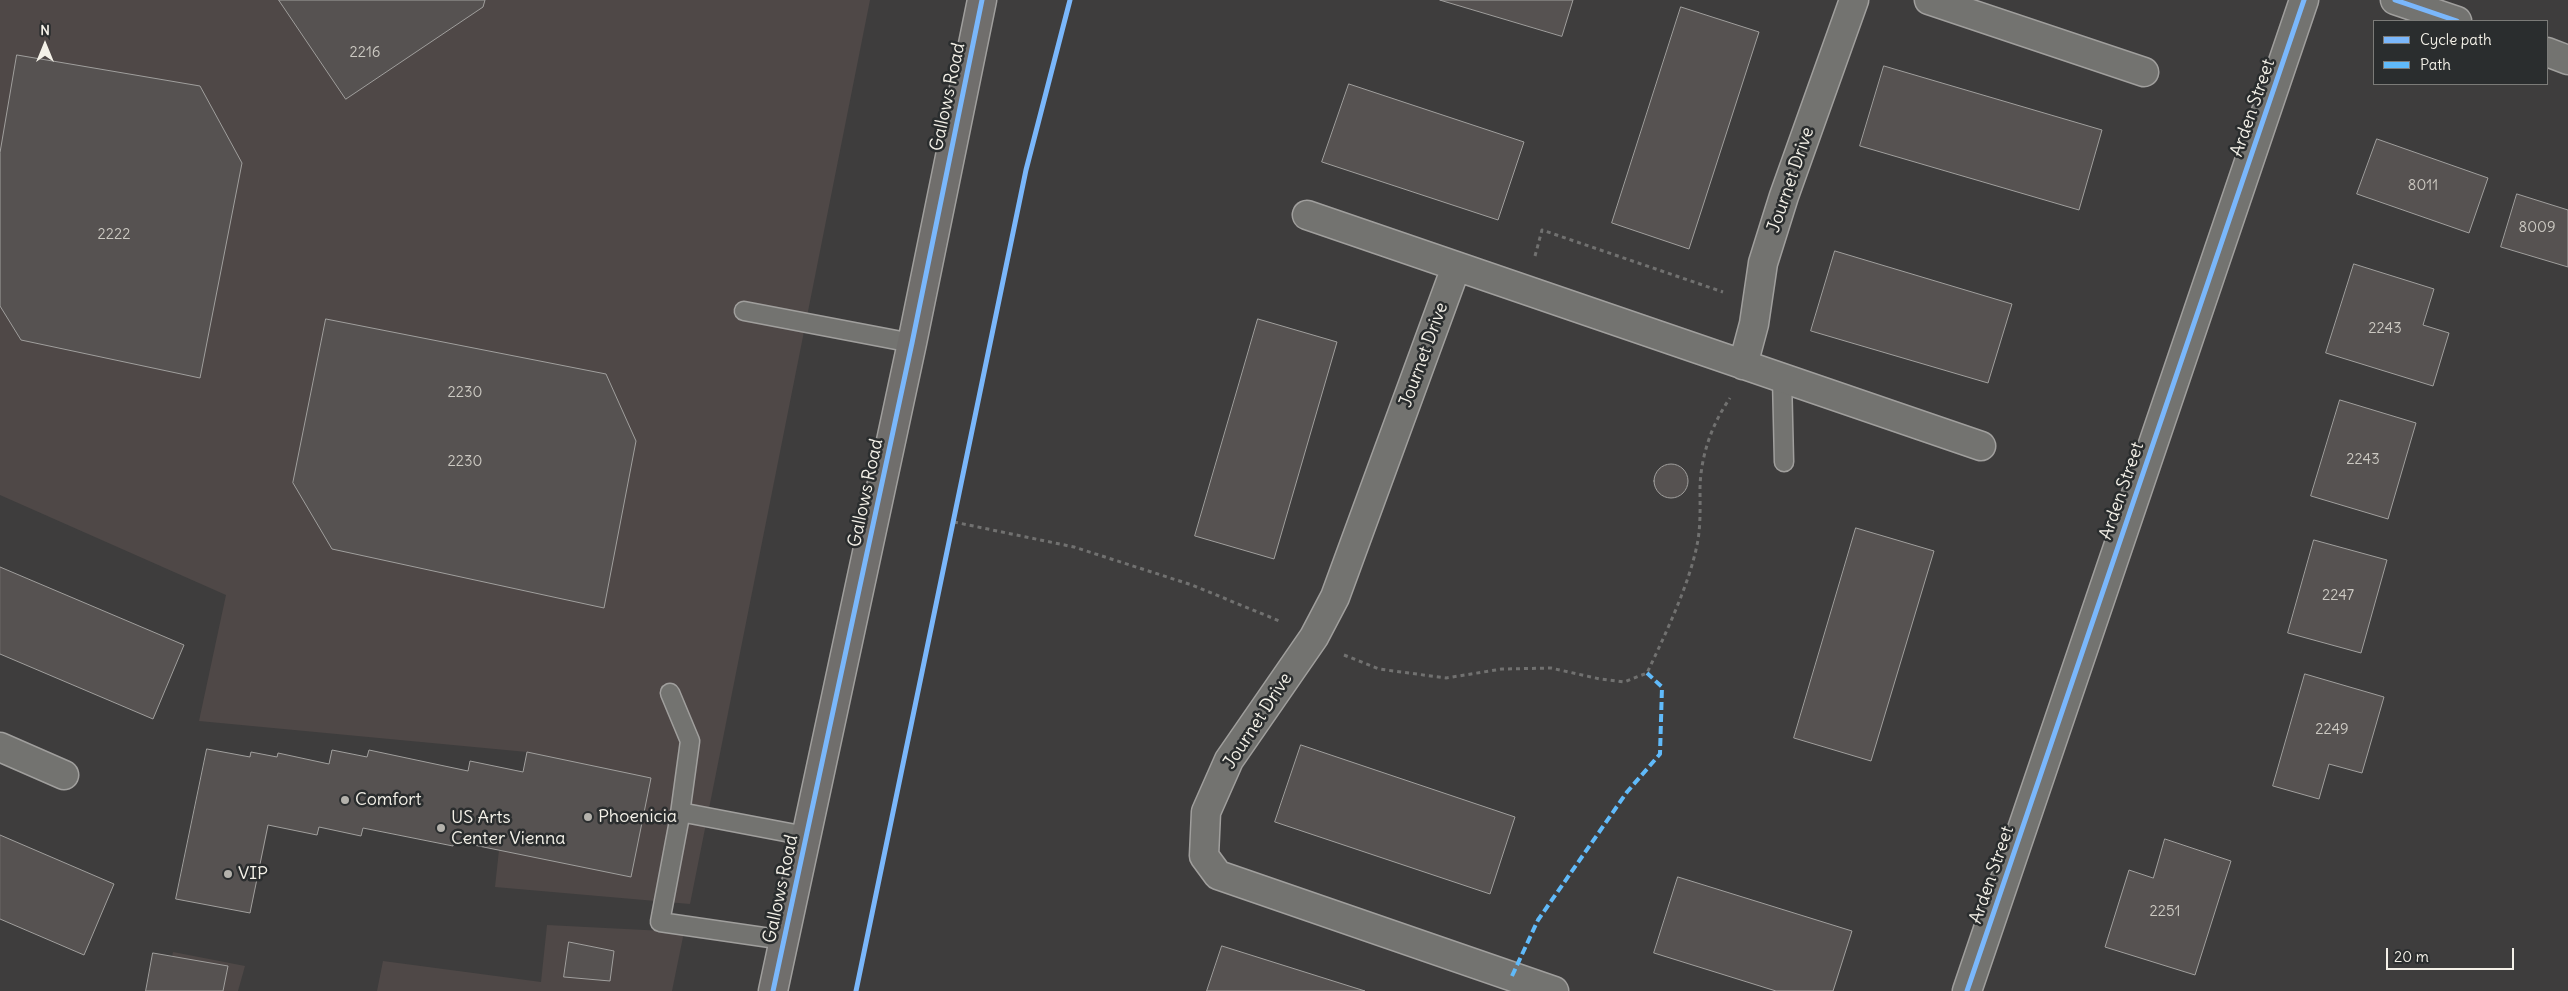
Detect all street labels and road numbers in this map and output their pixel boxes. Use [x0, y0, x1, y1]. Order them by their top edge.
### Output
street label: Gallows Road [926, 41, 970, 153]
street label: Arden Street [2226, 56, 2280, 160]
street label: Journet Drive [1763, 124, 1819, 236]
street label: Journet Drive [1395, 300, 1453, 410]
street label: Gallows Road [844, 437, 888, 549]
street label: Arden Street [2095, 439, 2149, 543]
street label: Journet Drive [1219, 669, 1297, 773]
street label: Arden Street [1965, 823, 2019, 927]
street label: Gallows Road [759, 833, 803, 945]

